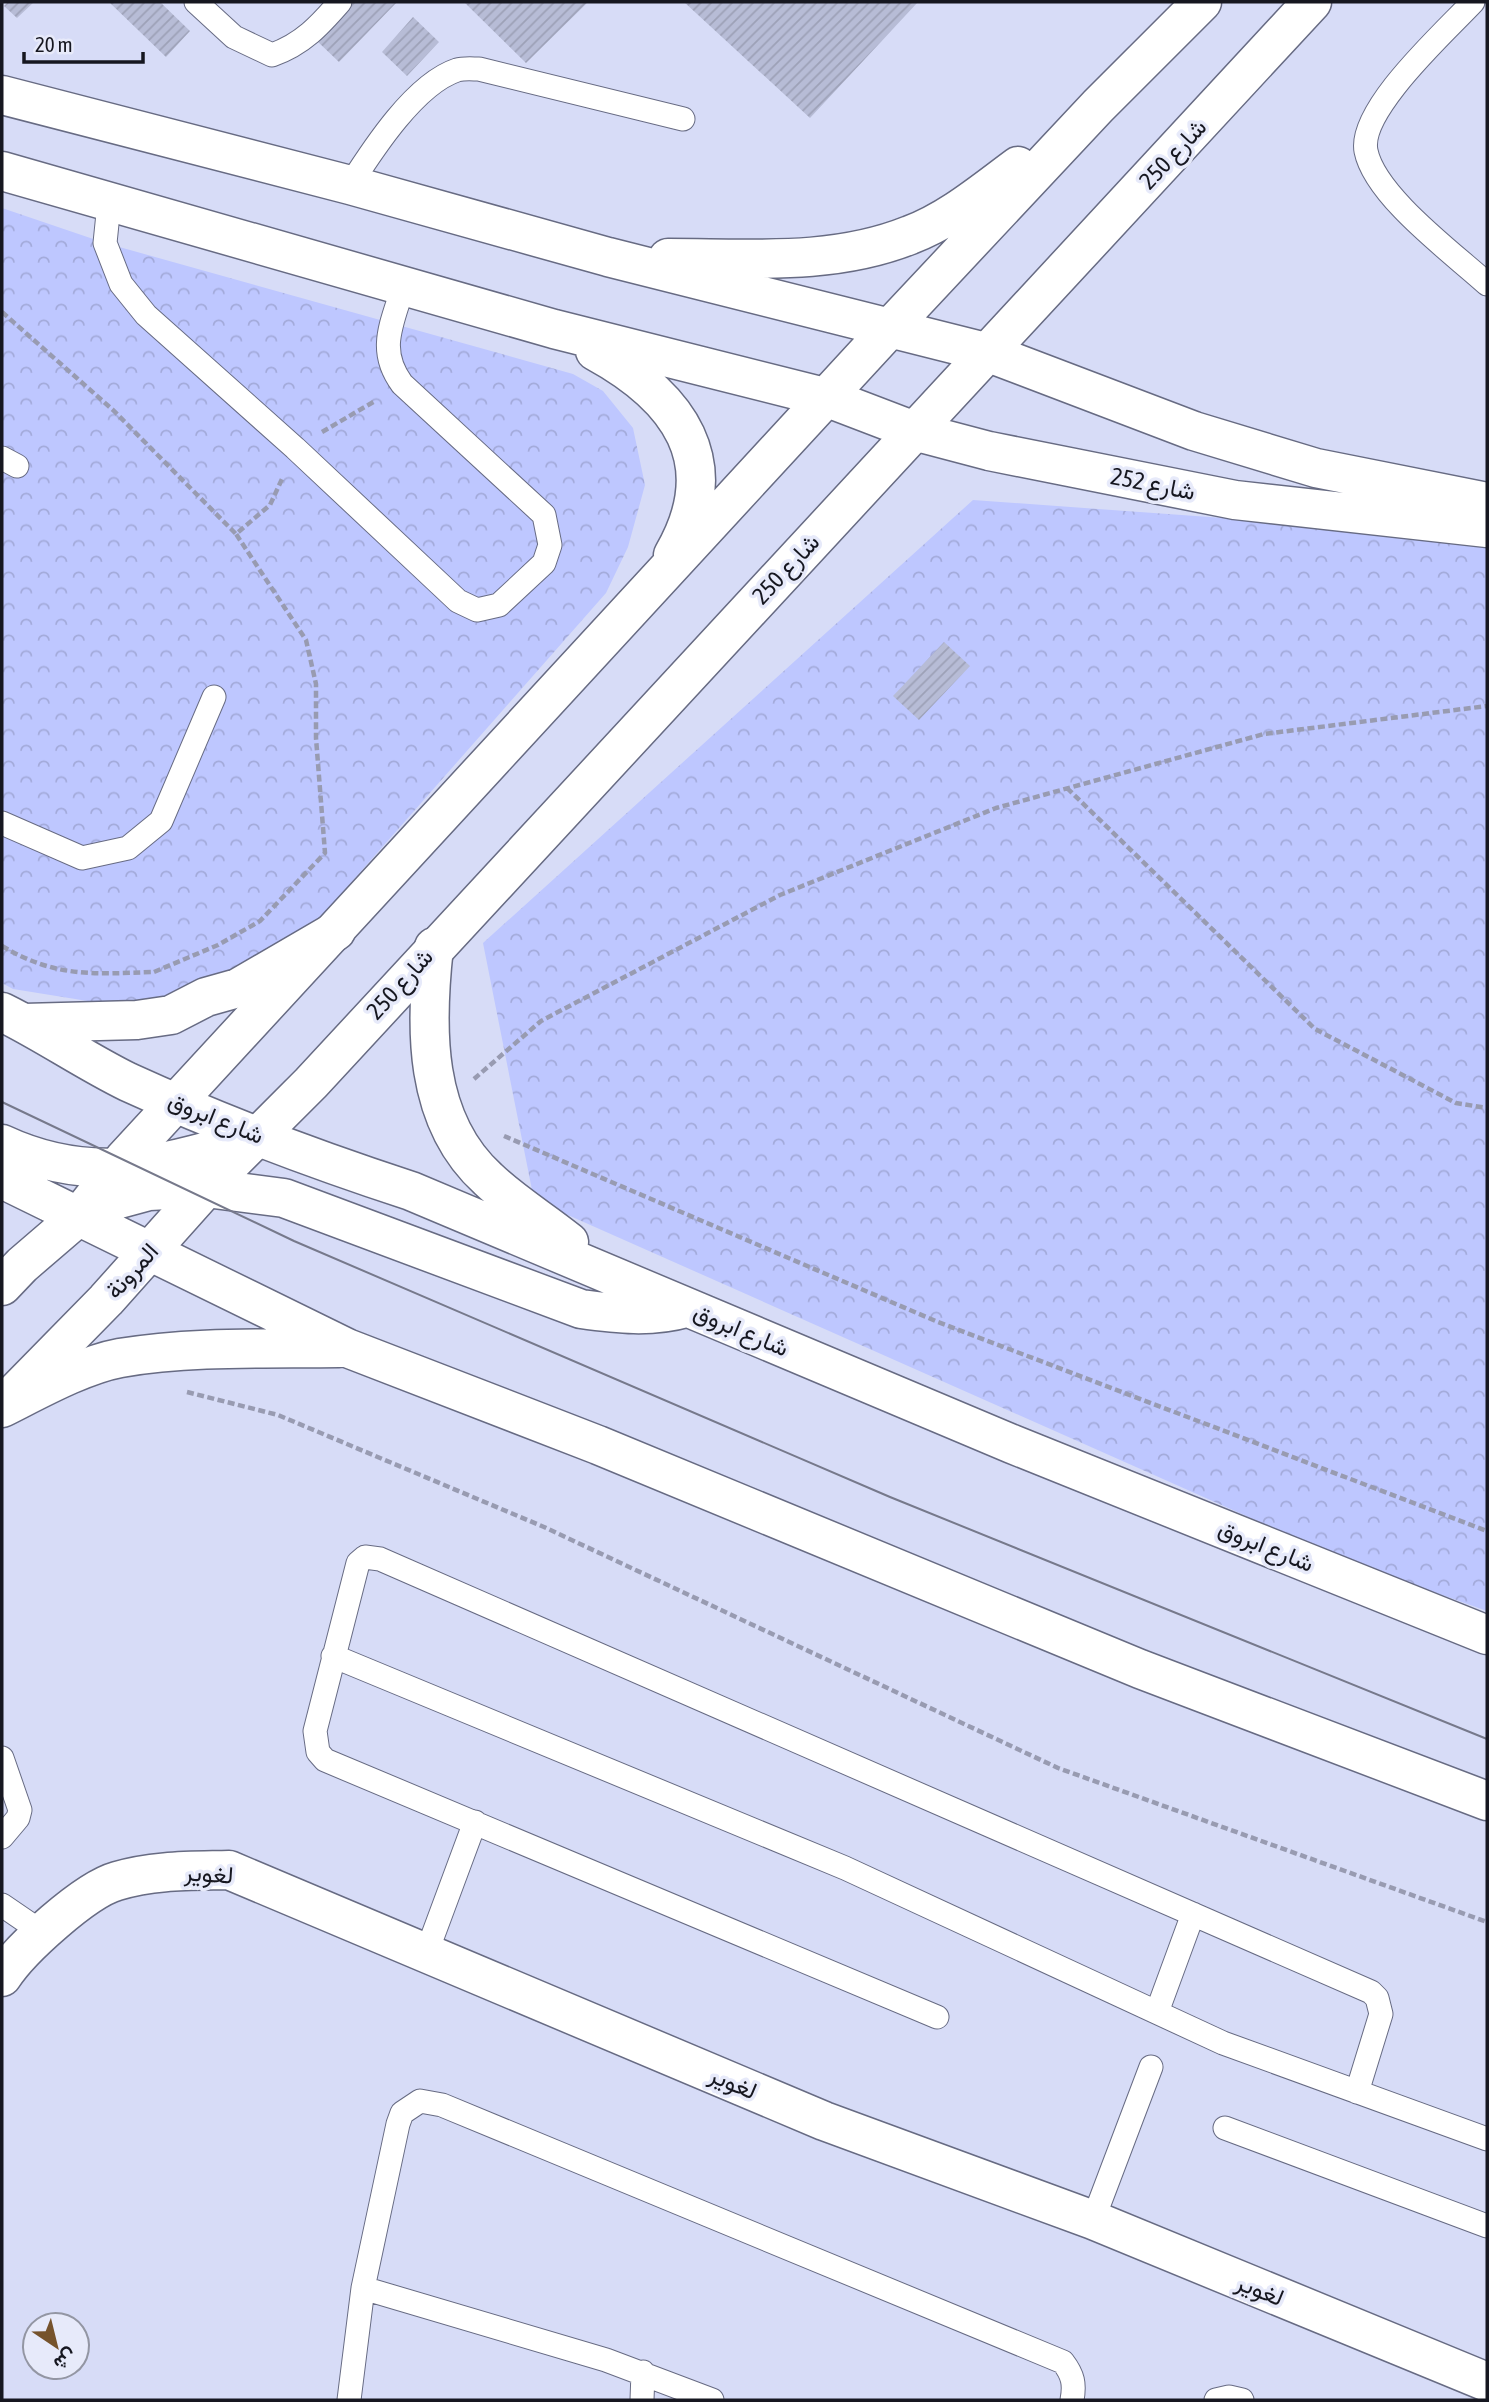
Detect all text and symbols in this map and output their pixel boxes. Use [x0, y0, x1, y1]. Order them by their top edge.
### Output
scale bar [24, 21, 144, 65]
text: 20 m [35, 32, 73, 56]
street label: شارع 250 [1134, 113, 1214, 196]
street label: شارع 252 [1108, 462, 1198, 508]
street label: شارع 250 [747, 528, 827, 611]
street label: شارع 250 [361, 943, 440, 1026]
street label: شارع ابروق [163, 1086, 268, 1152]
street label: المرونة [100, 1237, 165, 1305]
street label: شارع ابروق [689, 1297, 793, 1364]
street label: شارع ابروق [1213, 1514, 1318, 1580]
street label: لغوير [183, 1858, 234, 1891]
street label: لغوير [704, 2060, 761, 2106]
street label: لغوير [1231, 2267, 1288, 2313]
north arrow [21, 2311, 91, 2381]
text: ش [49, 2344, 81, 2376]

